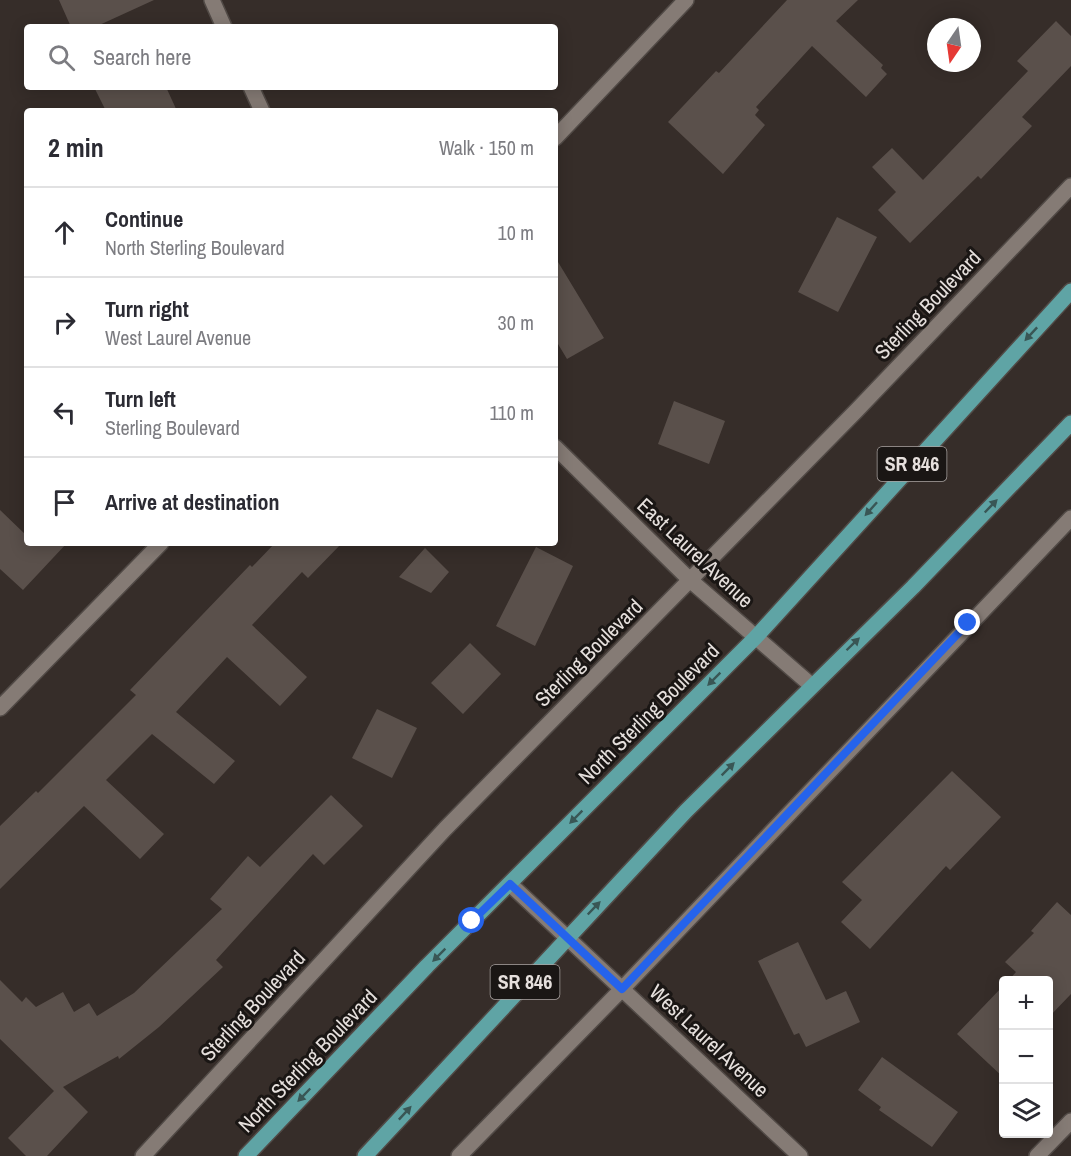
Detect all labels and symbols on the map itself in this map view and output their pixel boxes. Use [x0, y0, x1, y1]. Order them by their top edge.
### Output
north arrow [927, 18, 981, 72]
street label: Sterling Boulevard [868, 244, 987, 366]
one-way arrow [1024, 326, 1038, 341]
road number: SR 846 [878, 447, 946, 481]
street label: East Laurel Avenue [631, 491, 760, 614]
one-way arrow [983, 500, 997, 514]
one-way arrow [865, 501, 878, 516]
street label: Sterling Boulevard [528, 592, 649, 713]
route end [954, 609, 980, 635]
street label: North Sterling Boulevard [572, 637, 726, 791]
one-way arrow [846, 638, 860, 652]
one-way arrow [707, 672, 721, 687]
one-way arrow [720, 763, 734, 777]
one-way arrow [570, 810, 584, 824]
one-way arrow [587, 901, 600, 916]
route start [458, 907, 484, 933]
street label: Sterling Boulevard [194, 944, 312, 1067]
one-way arrow [432, 947, 446, 961]
road number: SR 846 [490, 965, 560, 999]
street label: West Laurel Avenue [643, 978, 775, 1104]
street label: North Sterling Boulevard [232, 983, 384, 1139]
one-way arrow [297, 1088, 311, 1103]
one-way arrow [397, 1106, 411, 1120]

